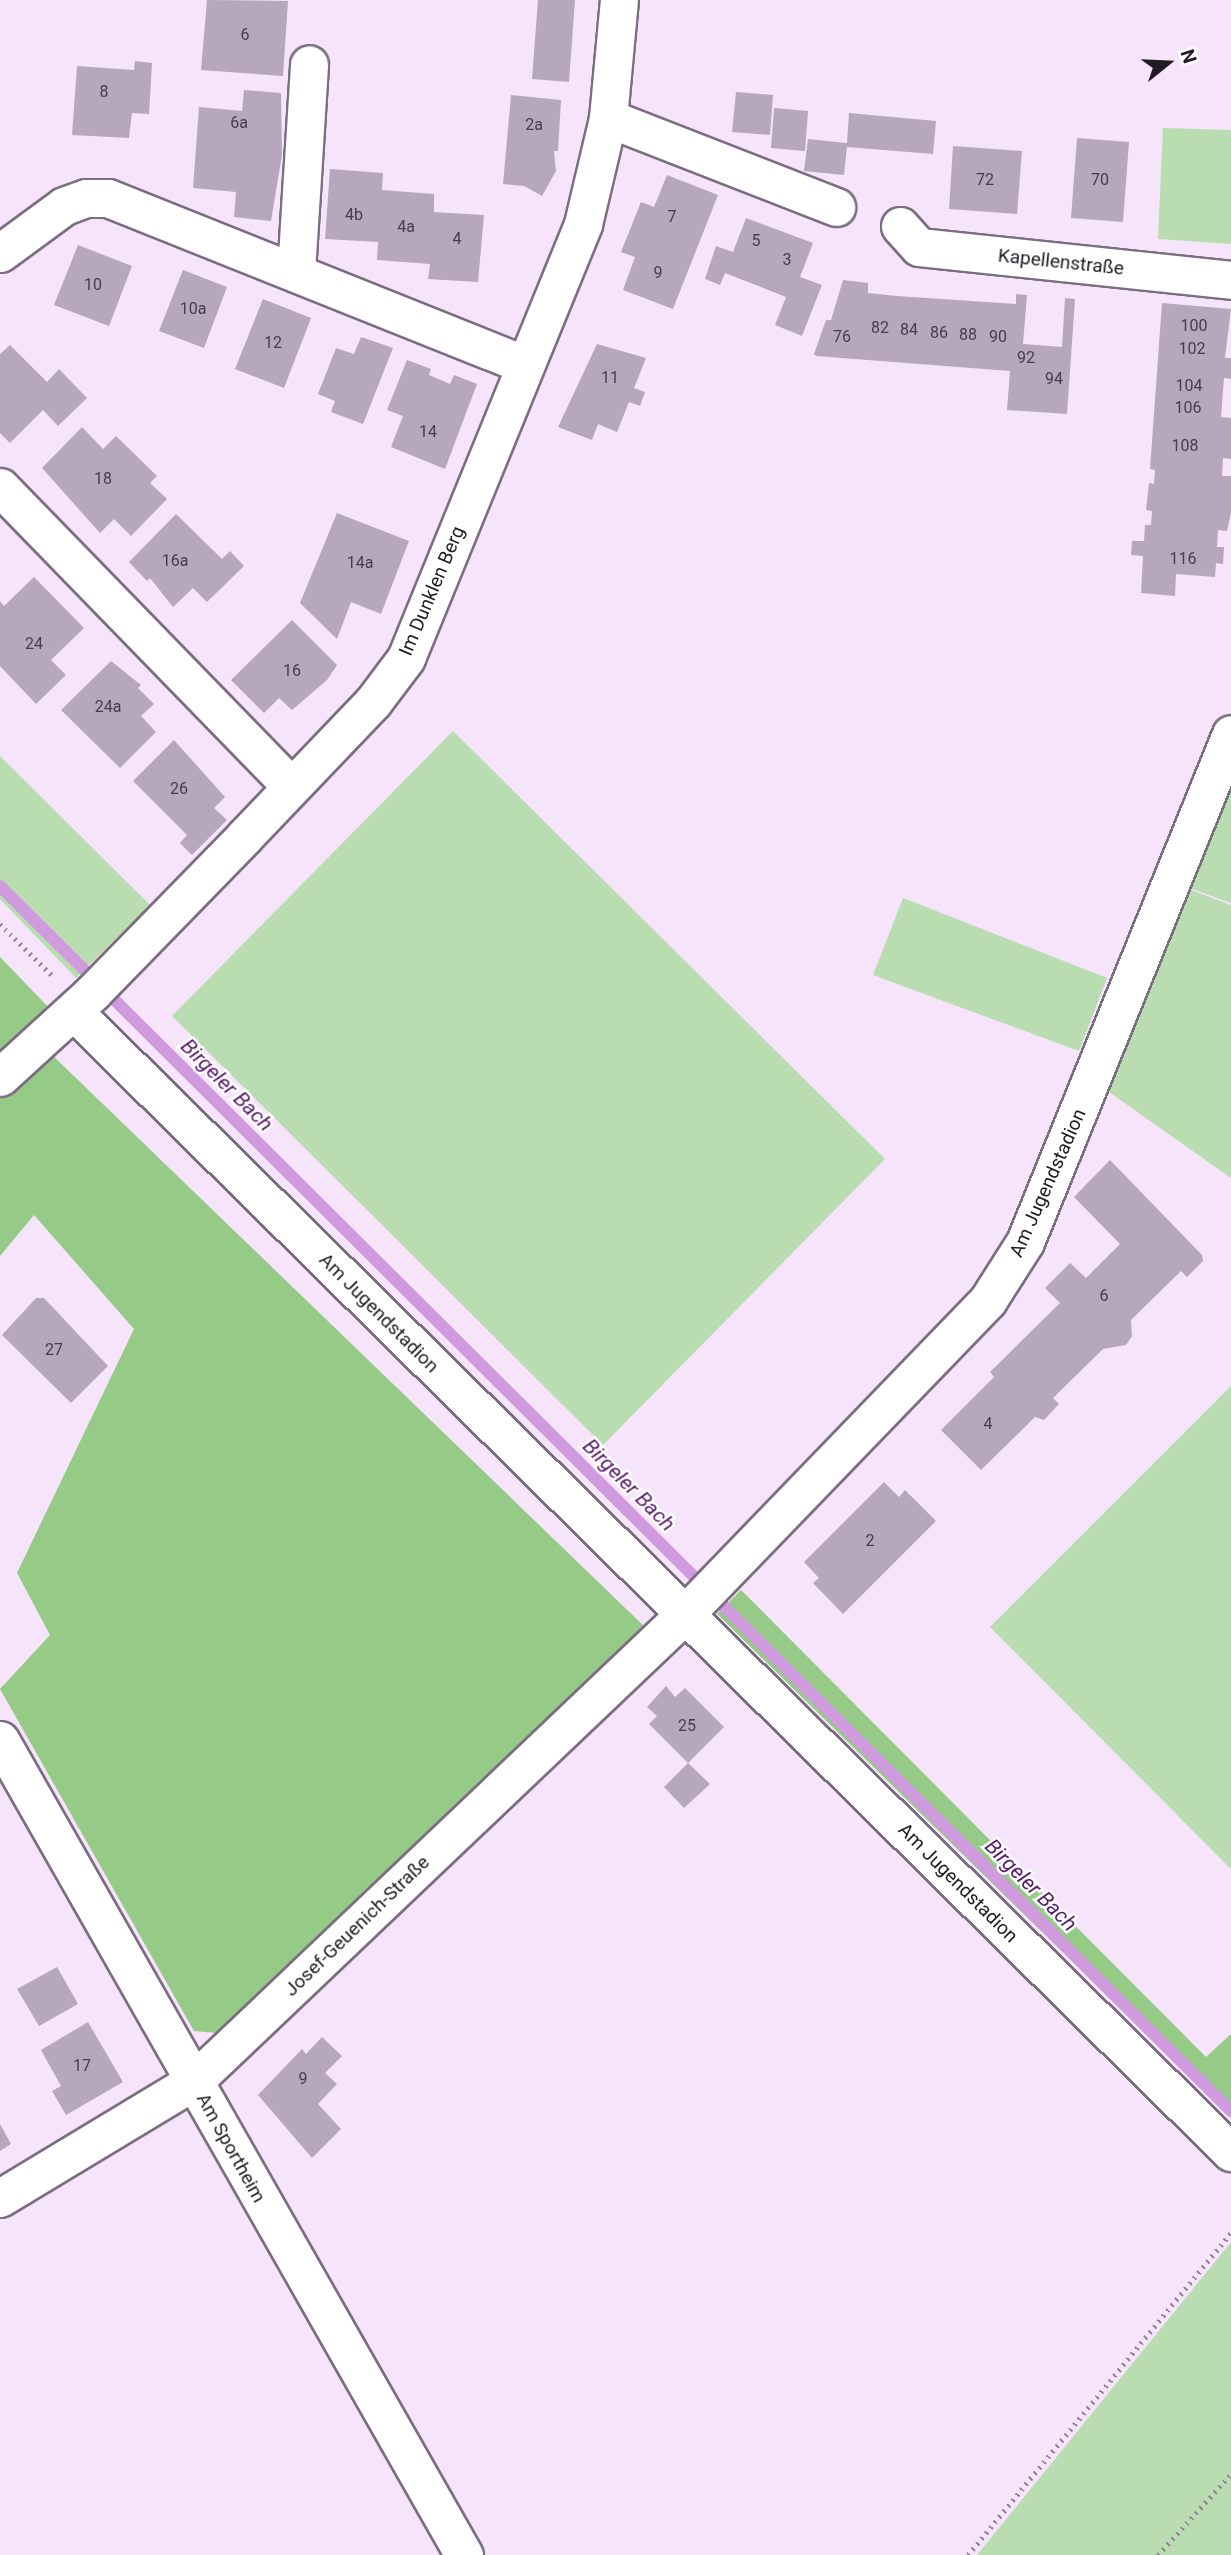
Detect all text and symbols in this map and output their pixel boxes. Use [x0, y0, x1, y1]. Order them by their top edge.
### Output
house number: 6 [241, 25, 249, 45]
north arrow [1133, 28, 1203, 98]
text: N [1175, 46, 1201, 66]
house number: 8 [100, 82, 108, 102]
house number: 6a [230, 113, 248, 133]
house number: 2a [525, 115, 543, 135]
house number: 72 [976, 170, 994, 190]
house number: 70 [1091, 170, 1109, 190]
house number: 4b [345, 205, 363, 225]
house number: 7 [668, 207, 676, 227]
house number: 4a [397, 217, 415, 237]
house number: 4 [453, 229, 461, 249]
house number: 5 [752, 231, 760, 251]
street label: Kapellenstraße [997, 244, 1125, 280]
house number: 3 [783, 250, 791, 270]
house number: 9 [654, 263, 662, 283]
house number: 10 [84, 275, 102, 295]
house number: 10a [180, 299, 206, 319]
house number: 100 [1181, 316, 1207, 336]
house number: 82 [871, 318, 889, 338]
house number: 84 [900, 320, 918, 340]
house number: 86 [930, 323, 948, 343]
house number: 88 [959, 325, 977, 345]
house number: 76 [833, 327, 851, 347]
house number: 90 [989, 327, 1007, 347]
house number: 12 [264, 333, 282, 353]
house number: 102 [1179, 339, 1205, 359]
house number: 92 [1017, 348, 1035, 368]
house number: 11 [601, 368, 619, 388]
house number: 94 [1045, 369, 1063, 389]
house number: 104 [1176, 376, 1202, 396]
house number: 106 [1175, 398, 1201, 418]
house number: 14 [419, 422, 437, 442]
house number: 108 [1172, 436, 1198, 456]
house number: 18 [94, 469, 112, 489]
street label: Im Dunklen Berg [394, 523, 470, 659]
house number: 116 [1170, 549, 1196, 569]
house number: 16a [162, 551, 188, 571]
house number: 14a [347, 553, 373, 573]
house number: 24 [25, 634, 43, 654]
house number: 16 [283, 661, 301, 681]
house number: 24a [95, 697, 121, 717]
house number: 26 [170, 779, 188, 799]
water label: Birgeler Bach [176, 1034, 278, 1136]
street label: Am Jugendstadion [1005, 1105, 1091, 1261]
street label: Am Jugendstadion [314, 1248, 444, 1378]
house number: 6 [1100, 1286, 1108, 1306]
house number: 27 [45, 1340, 63, 1360]
house number: 4 [984, 1414, 992, 1434]
water label: Birgeler Bach [578, 1434, 680, 1536]
house number: 2 [866, 1531, 874, 1551]
house number: 25 [678, 1716, 696, 1736]
street label: Am Jugendstadion [893, 1818, 1023, 1948]
water label: Birgeler Bach [980, 1834, 1082, 1936]
street label: Josef-Geuenich-Straße [280, 1851, 434, 2001]
house number: 17 [73, 2056, 91, 2076]
house number: 9 [299, 2069, 307, 2089]
street label: Am Sportheim [192, 2089, 270, 2207]

